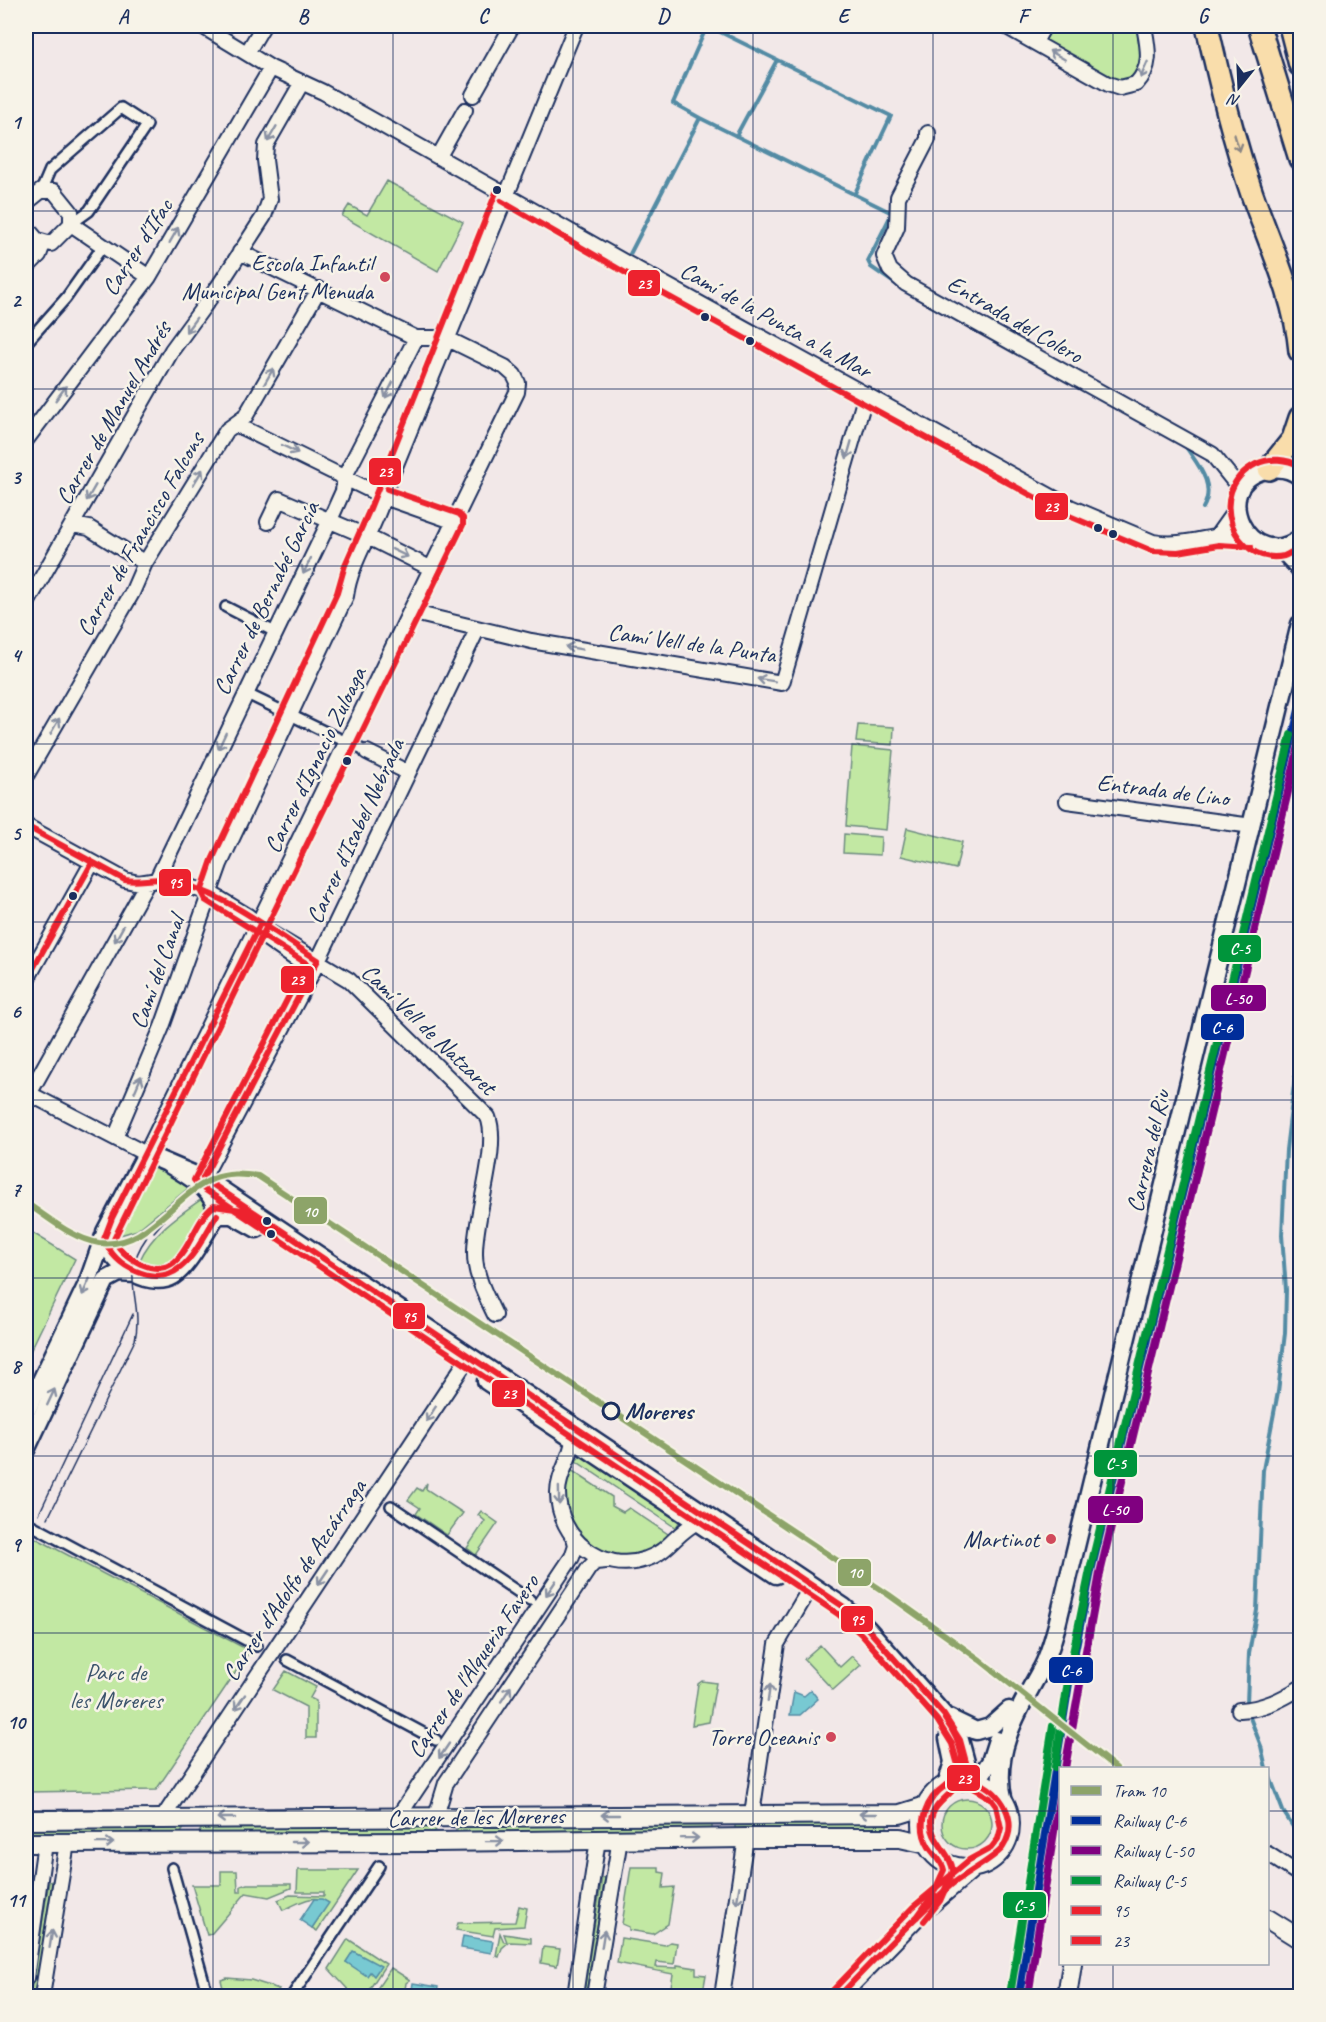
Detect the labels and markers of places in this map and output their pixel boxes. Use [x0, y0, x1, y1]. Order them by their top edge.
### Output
unlabelled marker [491, 184, 503, 196]
place label: Escola Infantil Municipal Gent Menuda [182, 248, 377, 306]
marker: Escola Infantil Municipal Gent Menuda [378, 270, 392, 284]
unlabelled marker [699, 311, 711, 323]
unlabelled marker [744, 335, 756, 347]
unlabelled marker [1092, 522, 1104, 534]
unlabelled marker [1107, 528, 1119, 540]
unlabelled marker [341, 755, 353, 767]
unlabelled marker [67, 890, 79, 902]
unlabelled marker [261, 1215, 273, 1227]
unlabelled marker [265, 1228, 277, 1240]
place label: Moreres [625, 1396, 695, 1426]
marker: Moreres [602, 1402, 620, 1420]
place label: Martinot [963, 1524, 1041, 1554]
marker: Martinot [1044, 1532, 1058, 1546]
place label: Torre Oceanis [708, 1722, 821, 1752]
marker: Torre Oceanis [824, 1730, 838, 1744]

